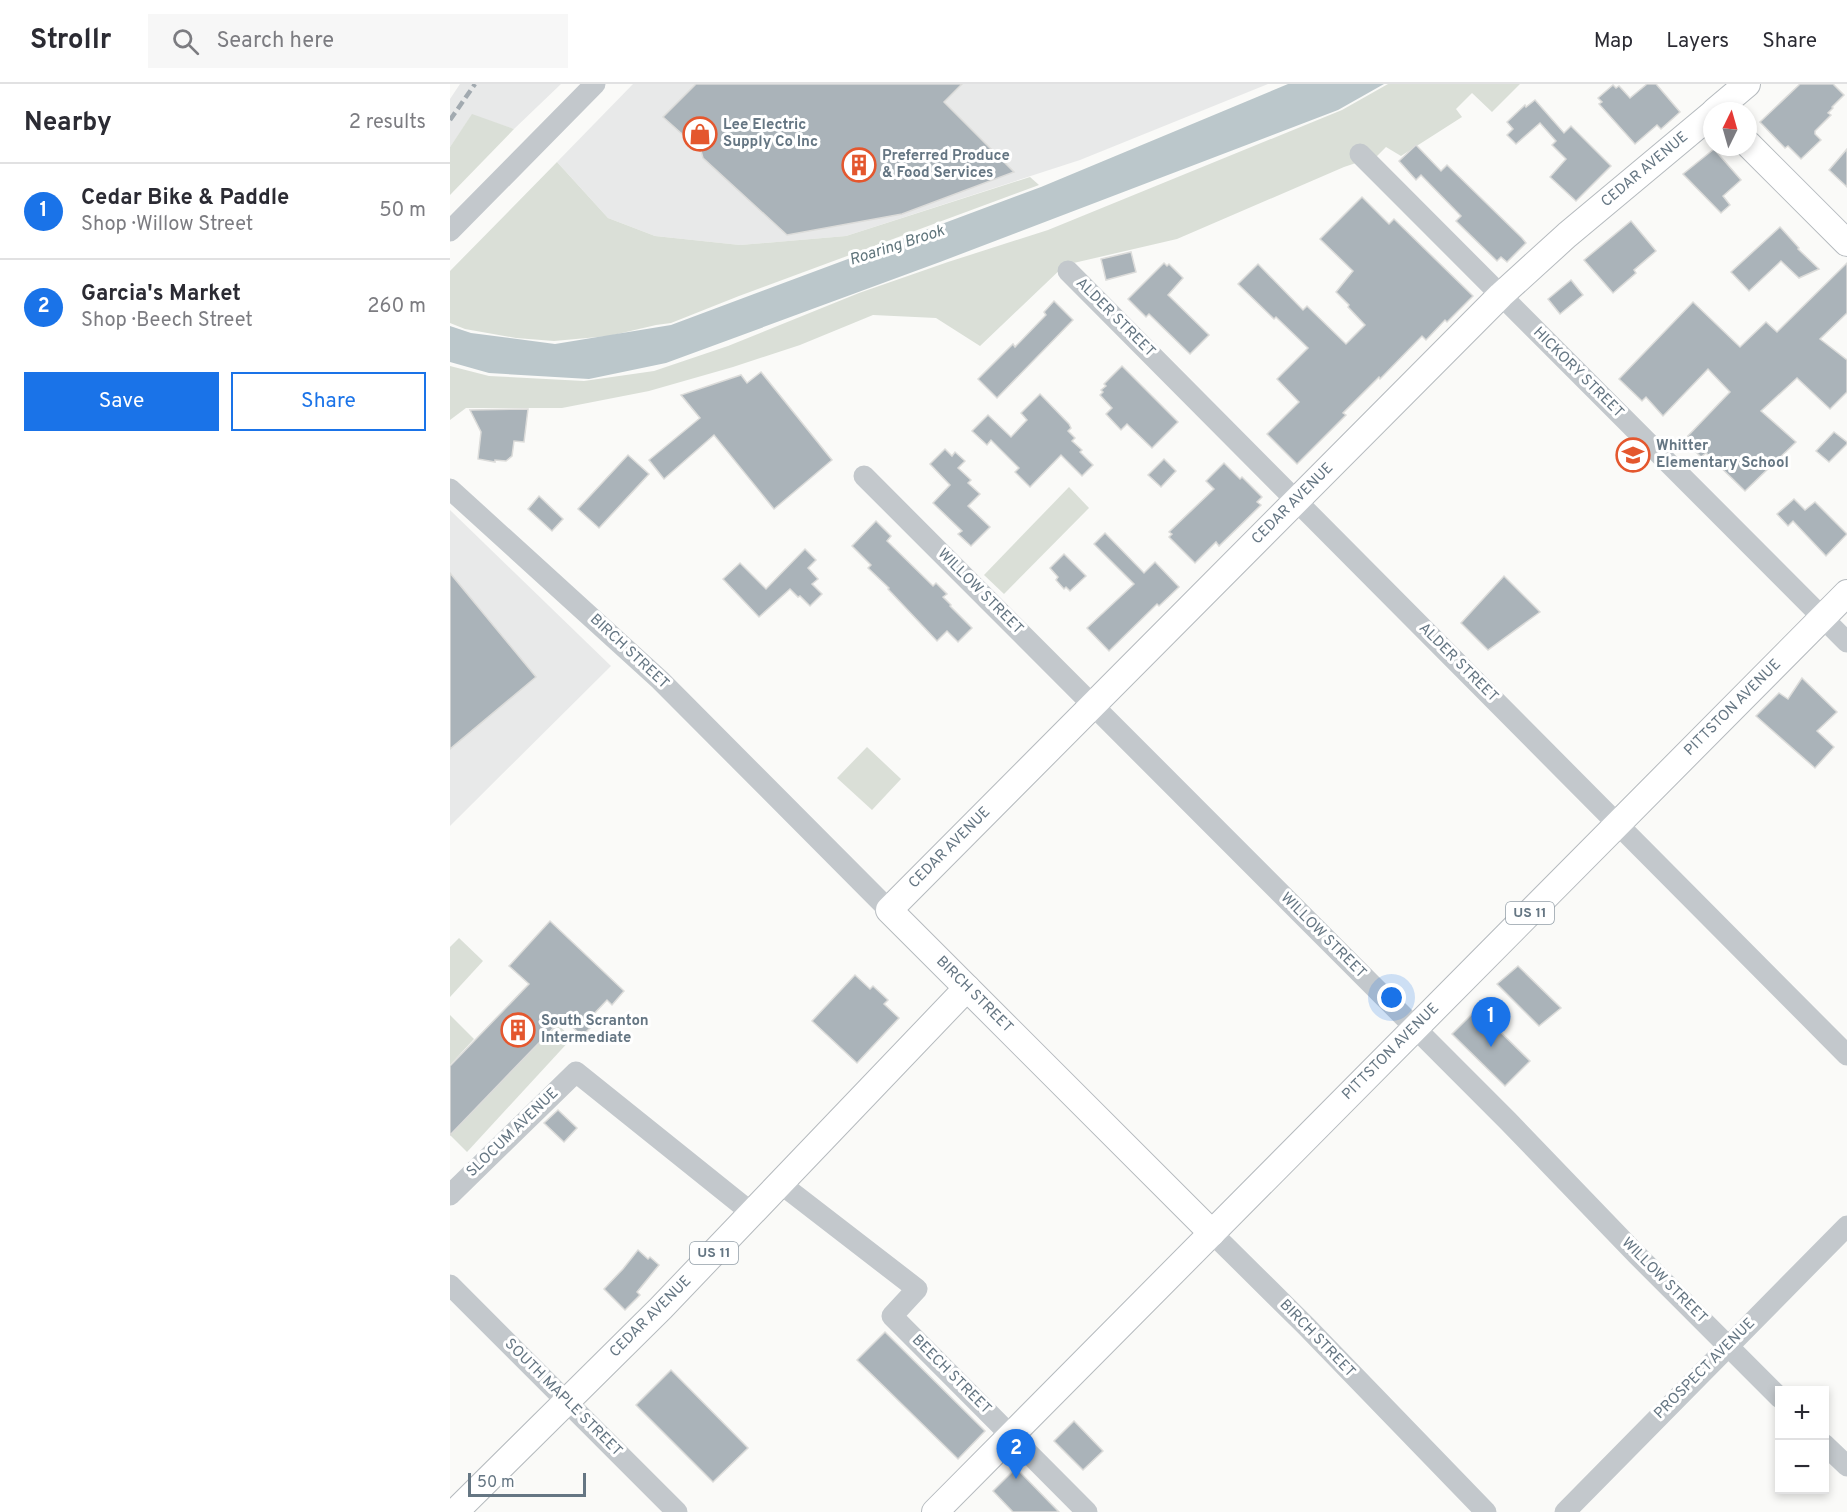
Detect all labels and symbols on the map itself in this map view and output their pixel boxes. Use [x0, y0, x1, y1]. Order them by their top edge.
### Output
north arrow [1703, 102, 1757, 156]
shop icon: Lee Electric Supply Co Inc [682, 116, 718, 152]
place label: Lee Electric Supply Co Inc [723, 116, 818, 152]
street label: CEDAR AVENUE [1598, 128, 1692, 212]
building icon: Preferred Produce & Food Services [841, 147, 877, 183]
place label: Preferred Produce & Food Services [882, 147, 1010, 183]
water label: Roaring Brook [847, 221, 948, 271]
street label: ALDER STREET [1071, 274, 1159, 362]
street label: HICKORY STREET [1529, 324, 1627, 422]
school or university icon: Whitter Elementary School [1615, 437, 1651, 473]
place label: Whitter Elementary School [1656, 437, 1789, 473]
street label: CEDAR AVENUE [1248, 459, 1338, 549]
street label: WILLOW STREET [933, 545, 1027, 639]
street label: BIRCH STREET [585, 610, 673, 694]
street label: ALDER STREET [1414, 619, 1502, 707]
street label: PITTSTON AVENUE [1681, 656, 1785, 760]
street label: CEDAR AVENUE [905, 803, 995, 893]
street label: WILLOW STREET [1276, 889, 1370, 983]
road number: US 11 [1506, 902, 1554, 924]
street label: BIRCH STREET [931, 952, 1017, 1038]
your location [1377, 983, 1406, 1012]
pin: 1 [1472, 998, 1510, 1047]
street label: PITTSTON AVENUE [1339, 1000, 1443, 1104]
building icon: South Scranton Intermediate [500, 1012, 536, 1048]
place label: South Scranton Intermediate [541, 1012, 649, 1048]
street label: SLOCUM AVENUE [463, 1084, 563, 1182]
street label: WILLOW STREET [1617, 1234, 1711, 1328]
road number: US 11 [690, 1242, 738, 1264]
street label: CEDAR AVENUE [606, 1272, 696, 1362]
street label: BIRCH STREET [1275, 1296, 1359, 1382]
street label: PROSPECT AVENUE [1651, 1315, 1759, 1423]
street label: BEECH STREET [907, 1331, 995, 1419]
street label: SOUTH MAPLE STREET [500, 1335, 626, 1461]
pin: 2 [996, 1430, 1036, 1479]
scale bar [468, 1470, 586, 1498]

